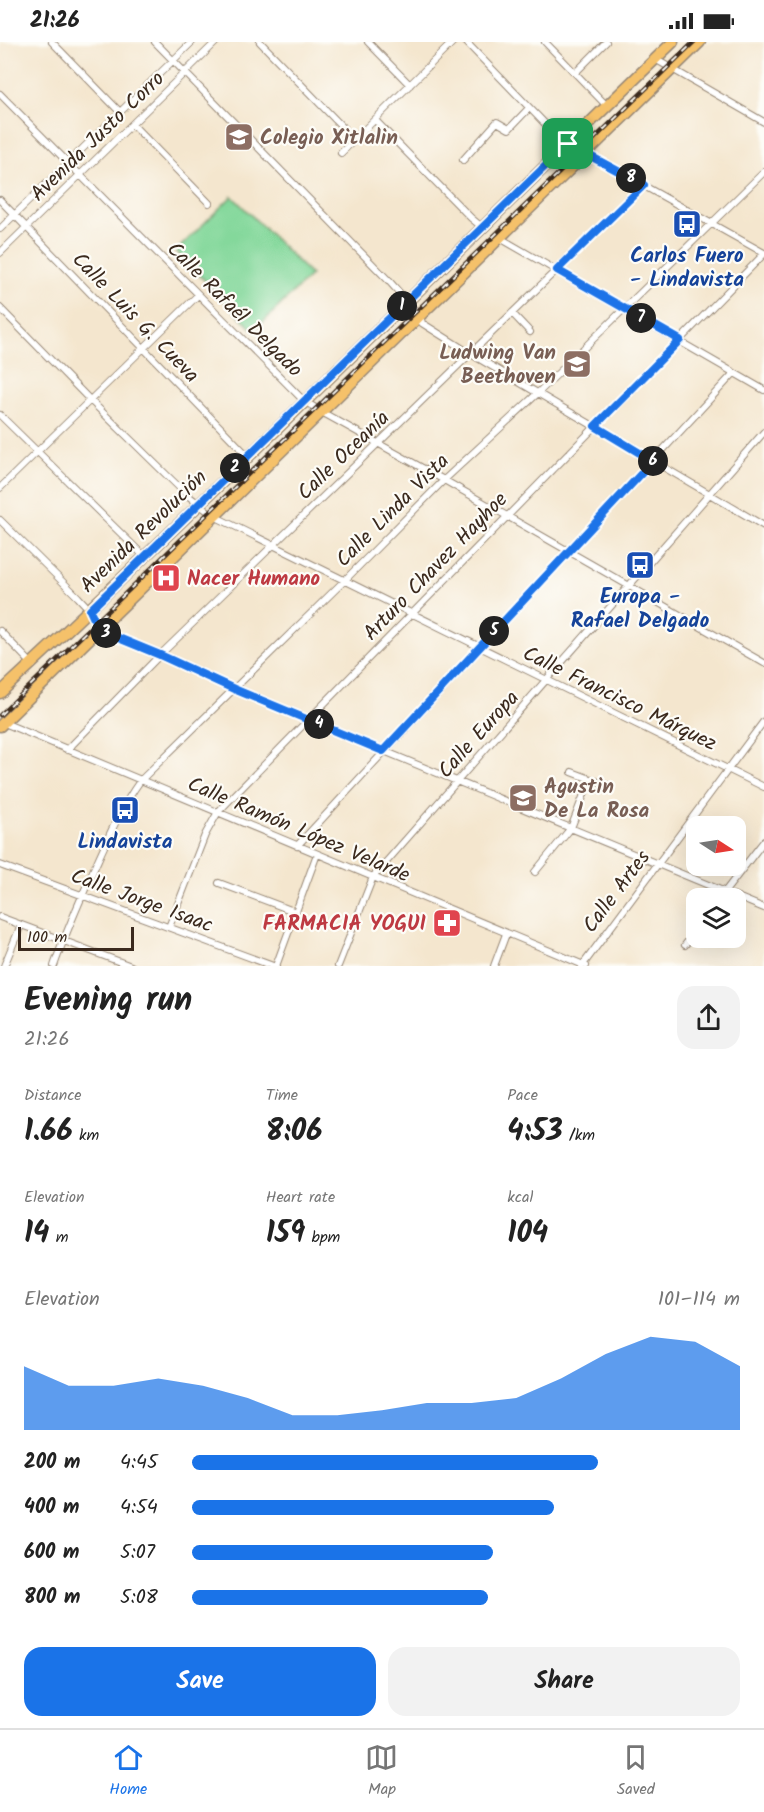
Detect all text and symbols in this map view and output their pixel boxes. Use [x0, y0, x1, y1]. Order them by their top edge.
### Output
text: 21:26 [30, 4, 80, 39]
street label: Avenida Justo Corro [23, 64, 173, 210]
pin [542, 118, 593, 169]
school or university icon: Colegio Xitlalin [223, 121, 255, 153]
place label: Colegio Xitlalin [260, 122, 398, 155]
icon: arrive [551, 127, 584, 160]
pin: 8 [616, 163, 646, 193]
text: 8 [626, 165, 636, 190]
bus stop icon: Carlos Fuero - Lindavista [671, 208, 703, 240]
street label: Calle Rafaél Delgado [158, 234, 310, 386]
place label: Carlos Fuero - Lindavista [630, 240, 744, 297]
street label: Calle Luis G. Cueva [63, 245, 206, 391]
pin: 1 [387, 291, 417, 321]
text: 1 [400, 293, 404, 318]
pin: 7 [626, 303, 656, 333]
text: 7 [637, 305, 645, 330]
place label: Ludwing Van Beethoven [439, 337, 556, 394]
school or university icon: Ludwing Van Beethoven [561, 348, 593, 380]
street label: Calle Oceanía [290, 403, 398, 509]
street label: Calle Linda Vista [328, 446, 458, 576]
pin: 6 [638, 446, 668, 476]
text: 6 [649, 448, 657, 473]
pin: 2 [220, 453, 250, 483]
text: 2 [230, 455, 240, 480]
street label: Avenida Revolución [73, 462, 215, 602]
street label: Arturo Chavez Hayhoe [356, 485, 517, 649]
bus stop icon: Europa - Rafael Delgado [624, 549, 656, 581]
hospital icon: Nacer Humano [150, 562, 182, 594]
place label: Nacer Humano [187, 563, 321, 596]
place label: Europa - Rafael Delgado [571, 581, 710, 638]
pin: 5 [479, 616, 509, 646]
pin: 3 [91, 618, 121, 648]
text: 5 [490, 618, 498, 643]
text: 3 [102, 620, 110, 645]
street label: Calle Francisco Márquez [517, 638, 722, 761]
street label: Calle Europa [430, 683, 528, 787]
pin: 4 [304, 709, 334, 739]
text: 4 [315, 711, 323, 736]
street label: Calle Ramón López Velarde [182, 768, 415, 892]
place label: Agustin De La Rosa [544, 771, 650, 828]
school or university icon: Agustin De La Rosa [507, 782, 539, 814]
bus stop icon: Lindavista [109, 794, 141, 826]
north arrow [686, 816, 746, 876]
map controls [686, 816, 746, 948]
place label: Lindavista [78, 826, 173, 859]
street label: Calle Artes [575, 843, 660, 941]
street label: Calle Jorge Isaac [66, 860, 217, 942]
button: layers [686, 888, 746, 948]
pharmacy icon: FARMACIA YOGUI [431, 907, 463, 939]
place label: FARMACIA YOGUI [263, 908, 426, 941]
scale bar [18, 924, 134, 952]
text: 100 m [27, 925, 67, 950]
text: Evening run [24, 975, 192, 1028]
button: share [677, 986, 740, 1049]
text: 21:26 [24, 1024, 70, 1056]
text: Distance [24, 1083, 82, 1108]
text: Time [266, 1083, 298, 1108]
text: Pace [507, 1083, 538, 1108]
text: 1.66 [24, 1108, 73, 1156]
text: 8:06 [266, 1108, 322, 1156]
text: 4:53 [507, 1108, 563, 1156]
text: km [73, 1123, 99, 1148]
text: /km [563, 1123, 595, 1148]
text: Elevation [24, 1185, 85, 1210]
text: Heart rate [266, 1185, 335, 1210]
text: kcal [507, 1185, 533, 1210]
text: 14 [24, 1210, 49, 1258]
text: 159 [266, 1210, 305, 1258]
text: 104 [507, 1210, 548, 1258]
text: m [49, 1225, 69, 1250]
text: bpm [305, 1225, 340, 1250]
text: Elevation [24, 1284, 100, 1316]
text: 101–114 m [658, 1284, 740, 1316]
text: 200 m [24, 1447, 80, 1479]
text: 4:45 [120, 1447, 158, 1479]
text: 400 m [24, 1492, 80, 1524]
text: 4:54 [120, 1492, 158, 1524]
text: 600 m [24, 1537, 79, 1569]
text: 5:07 [120, 1537, 155, 1569]
text: 800 m [24, 1582, 80, 1614]
text: 5:08 [120, 1582, 158, 1614]
button: Save [24, 1647, 376, 1716]
button: Share [388, 1647, 740, 1716]
tab: Home [109, 1741, 147, 1802]
tab: Map [365, 1741, 398, 1802]
tab: Saved [617, 1741, 655, 1802]

